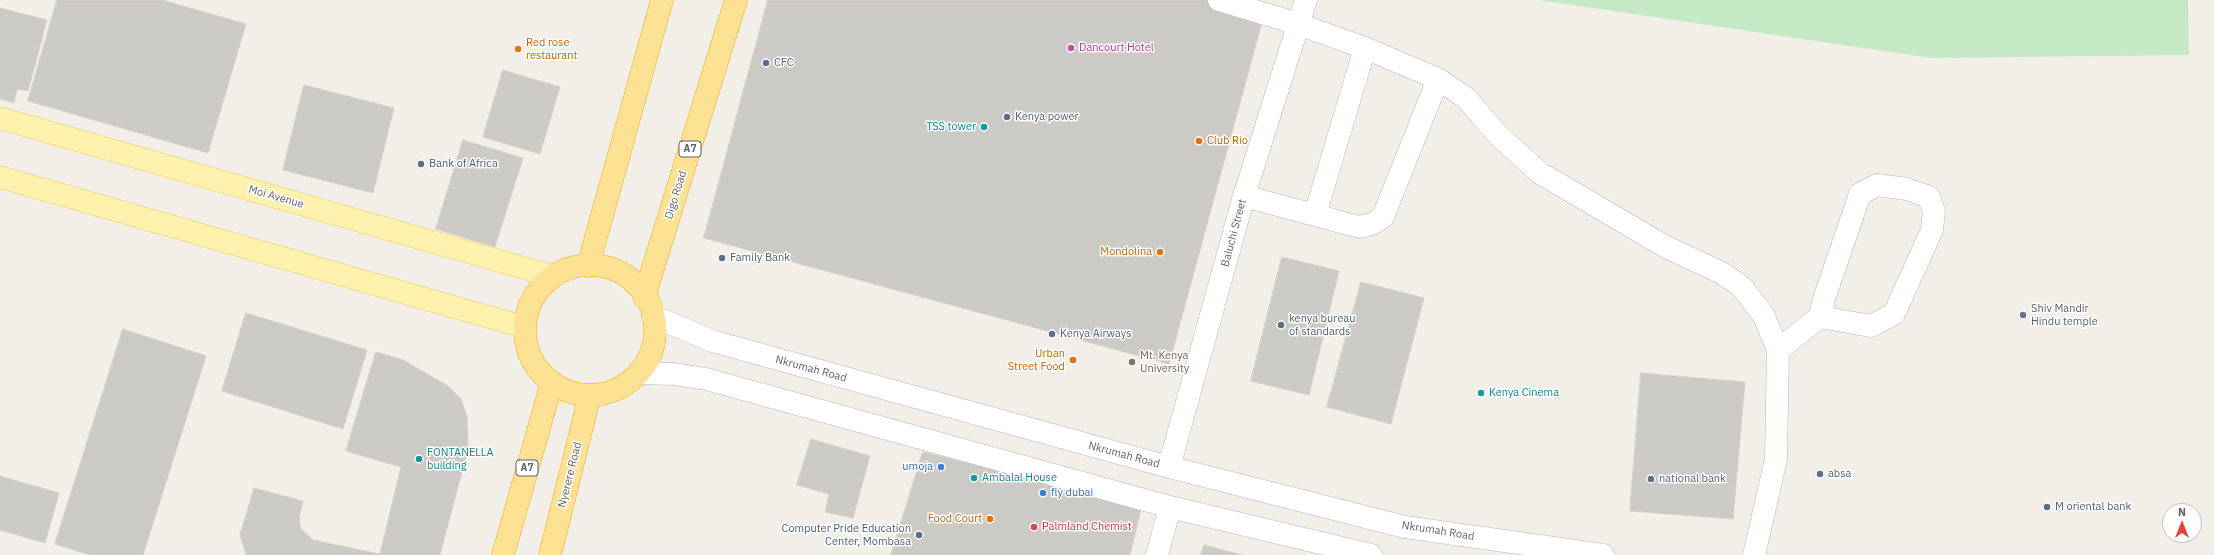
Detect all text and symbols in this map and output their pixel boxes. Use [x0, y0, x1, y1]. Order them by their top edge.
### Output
place label: Red rose restaurant [526, 36, 577, 62]
place label: Dancourt Hotel [1079, 41, 1154, 55]
marker: Dancourt Hotel [1066, 43, 1076, 53]
marker: Red rose restaurant [513, 44, 523, 54]
place label: CFC [774, 56, 794, 70]
marker: CFC [761, 58, 771, 68]
place label: Kenya power [1015, 110, 1079, 124]
marker: Kenya power [1002, 112, 1012, 122]
place label: TSS tower [926, 120, 976, 134]
marker: TSS tower [979, 122, 989, 132]
place label: Club Rio [1207, 134, 1248, 148]
marker: Club Rio [1194, 136, 1204, 146]
road number: A7 [679, 141, 701, 157]
place label: Bank of Africa [429, 157, 498, 171]
marker: Bank of Africa [416, 159, 426, 169]
street label: Digo Road [662, 169, 690, 221]
street label: Moi Avenue [247, 183, 305, 211]
street label: Baluchi Street [1219, 198, 1249, 268]
place label: Mondolina [1100, 245, 1152, 259]
marker: Mondolina [1155, 247, 1165, 257]
place label: Family Bank [730, 251, 790, 265]
marker: Family Bank [717, 253, 727, 263]
place label: Shiv Mandir Hindu temple [2031, 302, 2098, 328]
marker: Shiv Mandir Hindu temple [2018, 310, 2028, 320]
place label: kenya bureau of standards [1289, 312, 1355, 338]
marker: kenya bureau of standards [1276, 320, 1286, 330]
place label: Kenya Airways [1060, 327, 1132, 341]
marker: Kenya Airways [1047, 329, 1057, 339]
place label: Urban Street Food [1008, 347, 1065, 373]
place label: Mt. Kenya University [1140, 349, 1189, 375]
street label: Nkrumah Road [774, 353, 848, 385]
marker: Urban Street Food [1068, 355, 1078, 365]
marker: Mt. Kenya University [1127, 357, 1137, 367]
place label: Kenya Cinema [1489, 386, 1559, 400]
marker: Kenya Cinema [1476, 388, 1486, 398]
street label: Nkrumah Road [1087, 439, 1161, 471]
street label: Nyerere Road [555, 441, 585, 509]
place label: FONTANELLA building [427, 446, 494, 472]
marker: FONTANELLA building [414, 454, 424, 464]
road number: A7 [516, 460, 538, 476]
place label: umoja [902, 460, 933, 474]
marker: umoja [936, 462, 946, 472]
place label: absa [1828, 467, 1851, 481]
marker: absa [1815, 469, 1825, 479]
place label: Ambalal House [982, 471, 1057, 485]
place label: national bank [1659, 472, 1726, 486]
marker: Ambalal House [969, 473, 979, 483]
marker: national bank [1646, 474, 1656, 484]
place label: fly dubai [1051, 486, 1093, 500]
marker: fly dubai [1038, 488, 1048, 498]
place label: M oriental bank [2055, 500, 2131, 514]
marker: M oriental bank [2042, 502, 2052, 512]
north arrow [2162, 503, 2202, 543]
text: N [2178, 505, 2186, 519]
place label: Food Court [928, 512, 982, 526]
marker: Food Court [985, 514, 995, 524]
street label: Nkrumah Road [1401, 519, 1475, 543]
place label: Palmland Chemist [1042, 520, 1132, 534]
place label: Computer Pride Education Center, Mombasa [782, 522, 911, 548]
marker: Palmland Chemist [1029, 522, 1039, 532]
marker: Computer Pride Education Center, Mombasa [914, 530, 924, 540]

